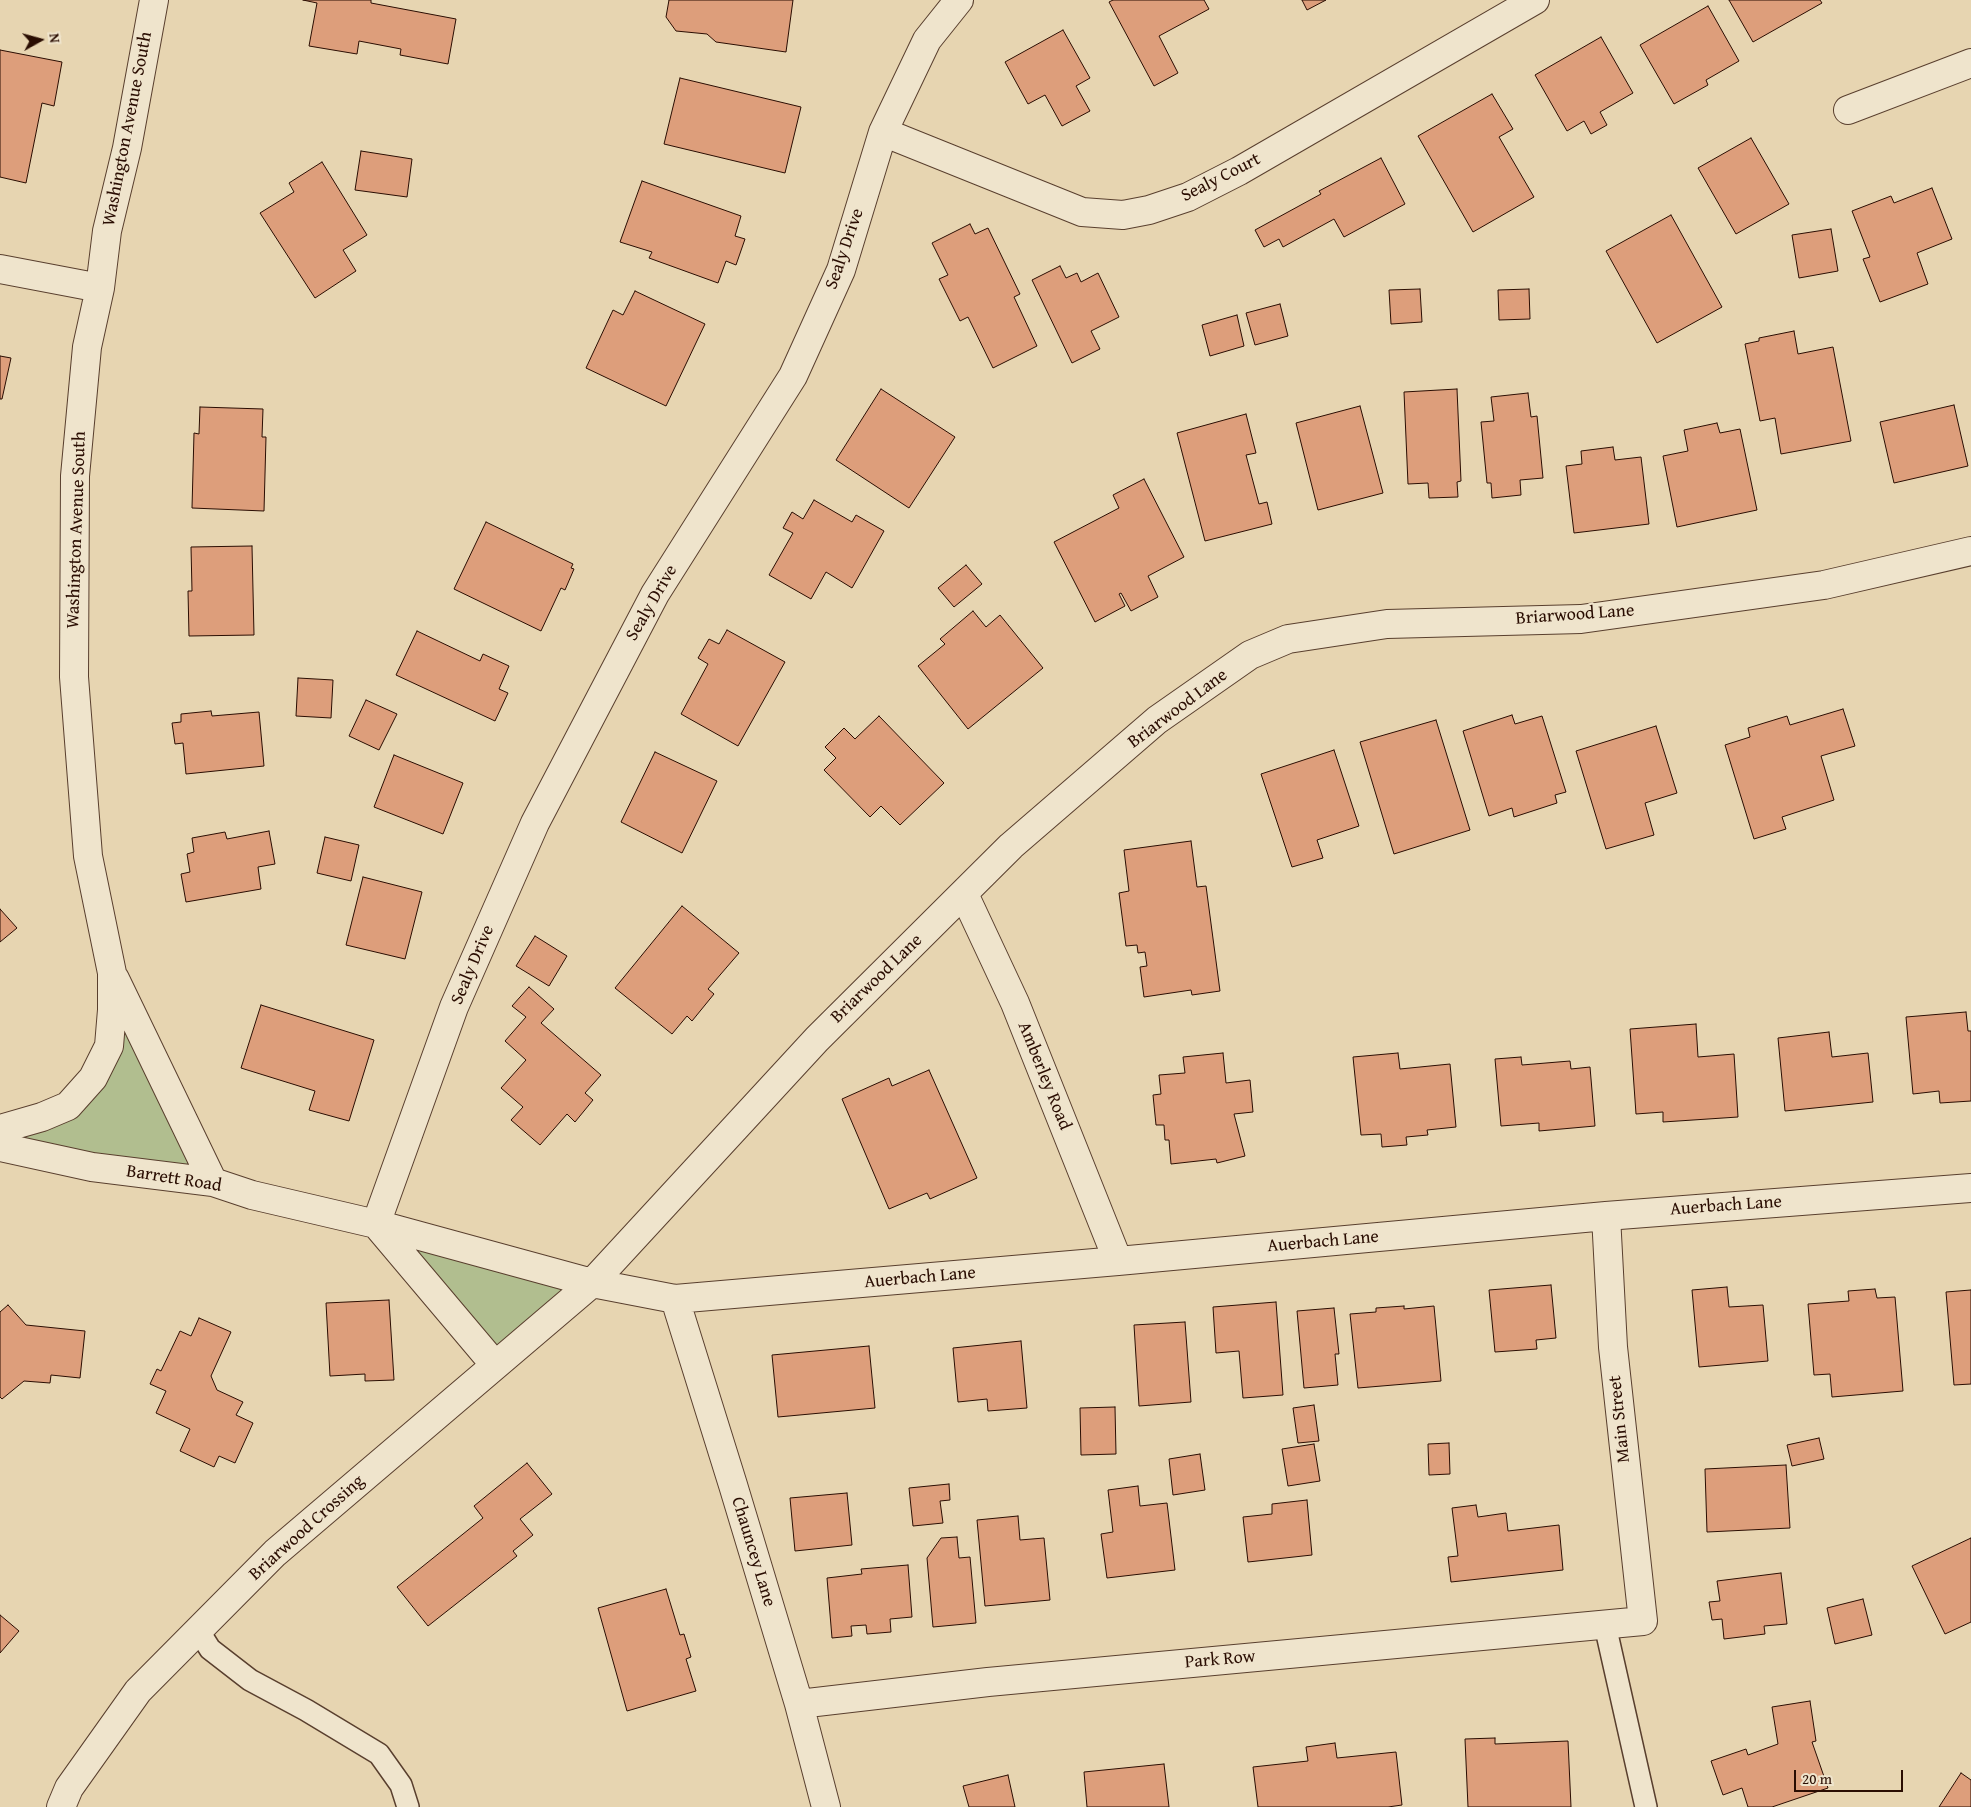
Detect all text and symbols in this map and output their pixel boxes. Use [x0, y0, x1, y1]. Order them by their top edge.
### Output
north arrow [15, 15, 65, 65]
street label: Washington Avenue South [99, 30, 157, 228]
text: N [44, 32, 65, 44]
street label: Sealy Court [1178, 149, 1264, 207]
street label: Sealy Drive [821, 206, 869, 292]
street label: Washington Avenue South [63, 431, 91, 629]
street label: Sealy Drive [622, 561, 682, 645]
street label: Briarwood Lane [1515, 600, 1635, 630]
street label: Briarwood Lane [1124, 665, 1232, 753]
street label: Sealy Drive [447, 922, 499, 1008]
street label: Briarwood Lane [827, 930, 927, 1028]
street label: Amberley Road [1012, 1019, 1076, 1133]
street label: Barrett Road [125, 1161, 223, 1197]
street label: Auerbach Lane [1669, 1191, 1783, 1221]
street label: Auerbach Lane [1266, 1226, 1380, 1258]
street label: Auerbach Lane [863, 1262, 977, 1294]
street label: Main Street [1605, 1374, 1635, 1464]
street label: Briarwood Crossing [245, 1471, 369, 1585]
street label: Chauncey Lane [726, 1495, 780, 1609]
street label: Park Row [1184, 1646, 1256, 1674]
scale bar [1796, 1760, 1905, 1792]
text: 20 m [1802, 1768, 1832, 1789]

